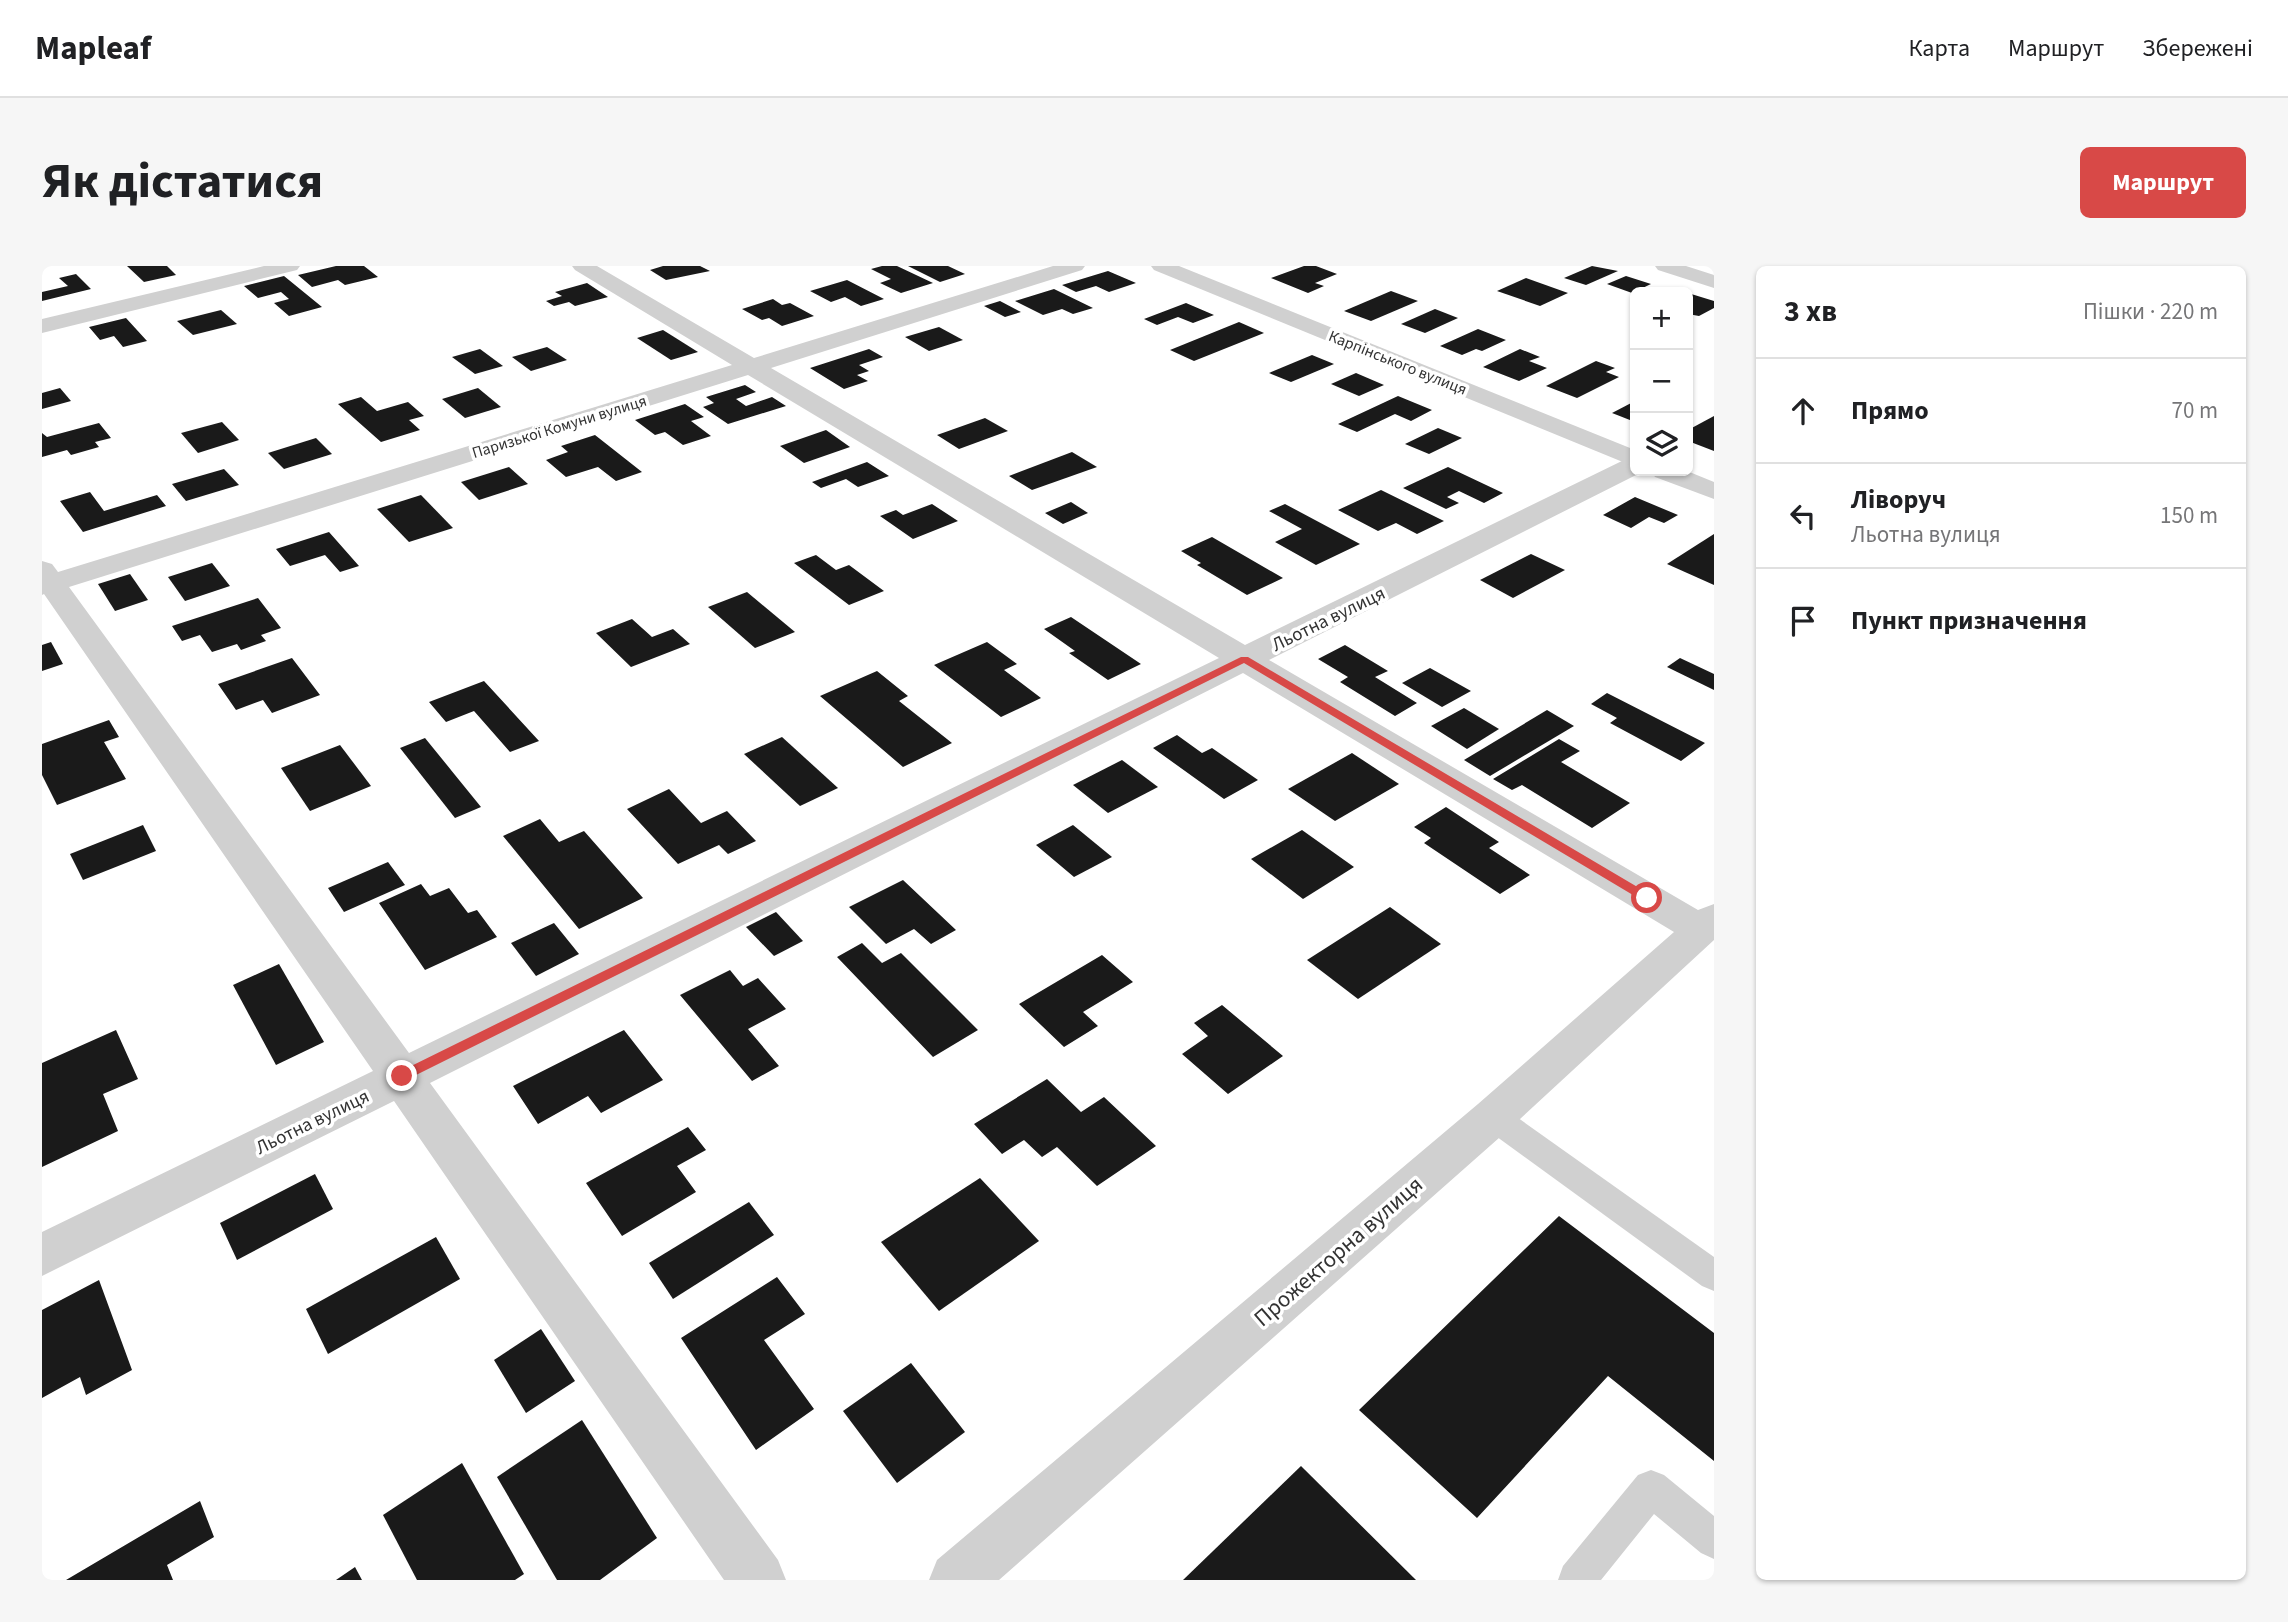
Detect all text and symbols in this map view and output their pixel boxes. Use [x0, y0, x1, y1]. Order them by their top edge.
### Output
text: Mapleaf [35, 25, 151, 72]
text: Карта [1908, 31, 1970, 66]
text: Маршрут [2008, 31, 2104, 66]
text: Збережені [2142, 31, 2253, 66]
text: Як дістатися [42, 147, 323, 217]
button: Маршрут [2080, 147, 2246, 218]
map controls [1630, 287, 1693, 476]
button: + [1630, 287, 1693, 350]
text: 3 хв [1784, 290, 1837, 333]
text: Пішки · 220 m [2083, 295, 2218, 328]
street label: Карпінського вулиця [1325, 325, 1470, 401]
button: − [1630, 350, 1693, 413]
street label: Паризької Комуни вулиця [469, 390, 649, 464]
icon: ahead [1784, 392, 1822, 430]
text: Прямо [1851, 392, 1929, 429]
text: 70 m [2171, 394, 2218, 427]
button: layers [1630, 413, 1693, 476]
text: Ліворуч [1851, 481, 1946, 518]
icon: left [1784, 497, 1822, 535]
text: 150 m [2160, 499, 2218, 532]
text: Льотна вулиця [1851, 518, 2001, 551]
street label: Льотна вулиця [1267, 580, 1390, 659]
icon: arrive [1784, 602, 1822, 640]
text: Пункт призначення [1851, 602, 2087, 639]
route start [1631, 882, 1662, 913]
route end [386, 1060, 417, 1091]
street label: Льотна вулиця [251, 1083, 374, 1162]
street label: Прожекторна вулиця [1247, 1169, 1430, 1334]

